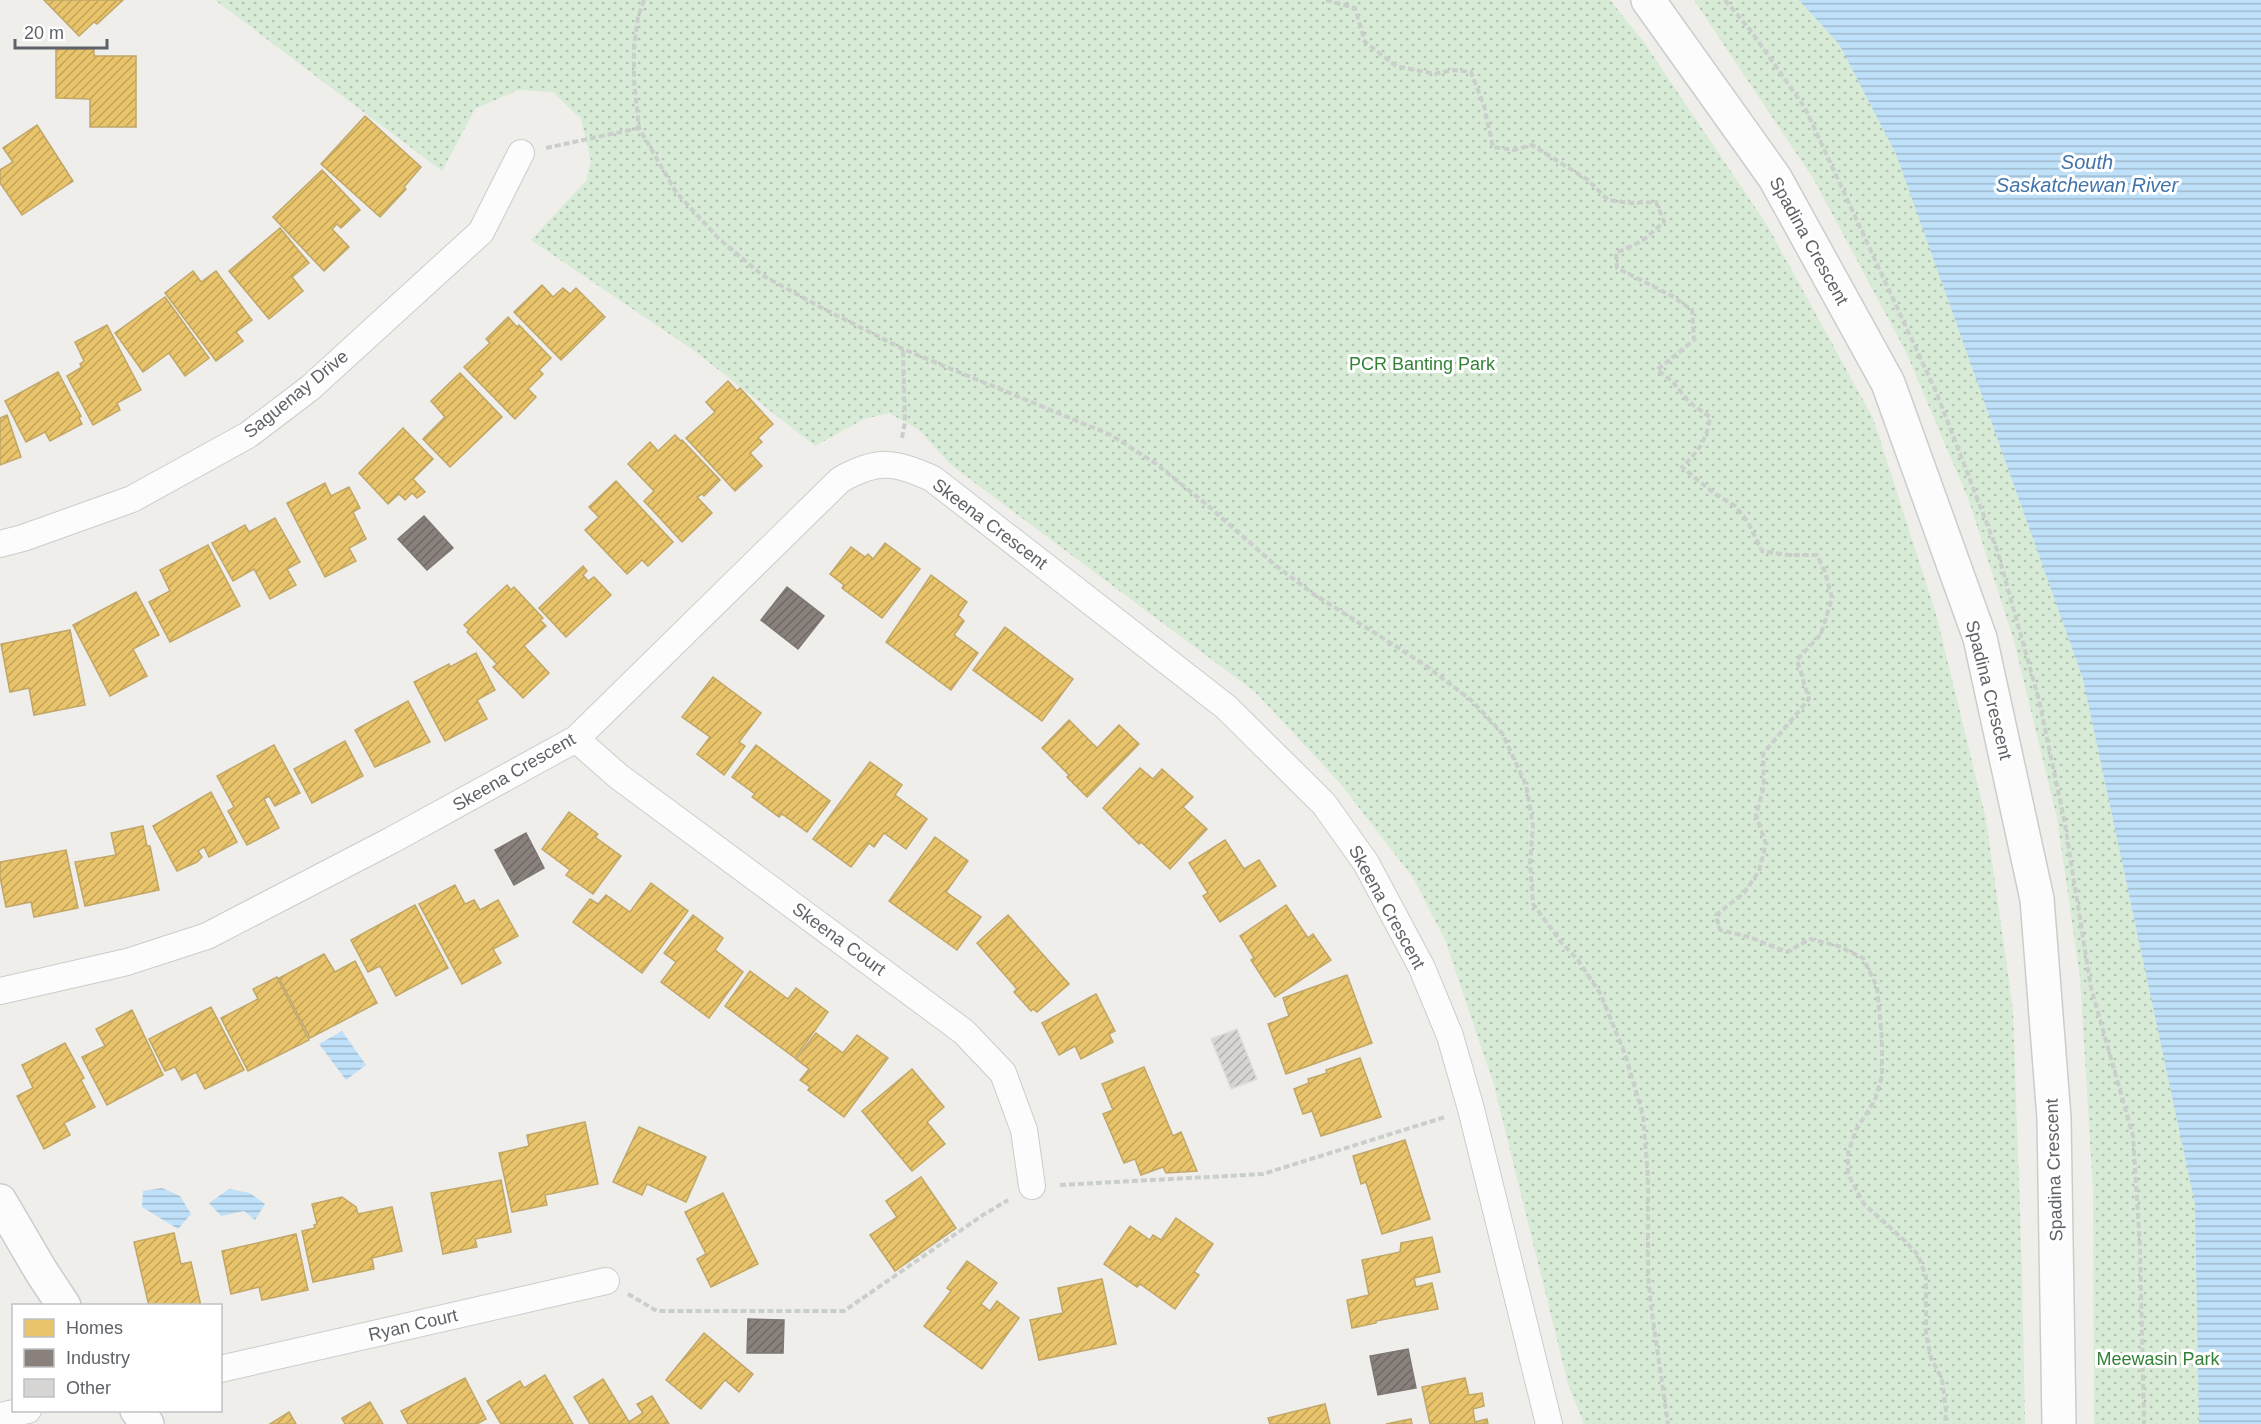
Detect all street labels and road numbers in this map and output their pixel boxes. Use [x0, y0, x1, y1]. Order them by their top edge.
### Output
street label: Spadina Crescent [1766, 174, 1852, 308]
street label: Saguenay Drive [240, 346, 352, 442]
street label: Skeena Crescent [929, 474, 1051, 574]
street label: Spadina Crescent [1962, 618, 2016, 762]
street label: Skeena Crescent [449, 729, 579, 815]
street label: Skeena Crescent [1345, 842, 1429, 972]
street label: Skeena Court [789, 899, 889, 979]
street label: Spadina Crescent [2042, 1098, 2066, 1242]
street label: Ryan Court [366, 1305, 460, 1345]

